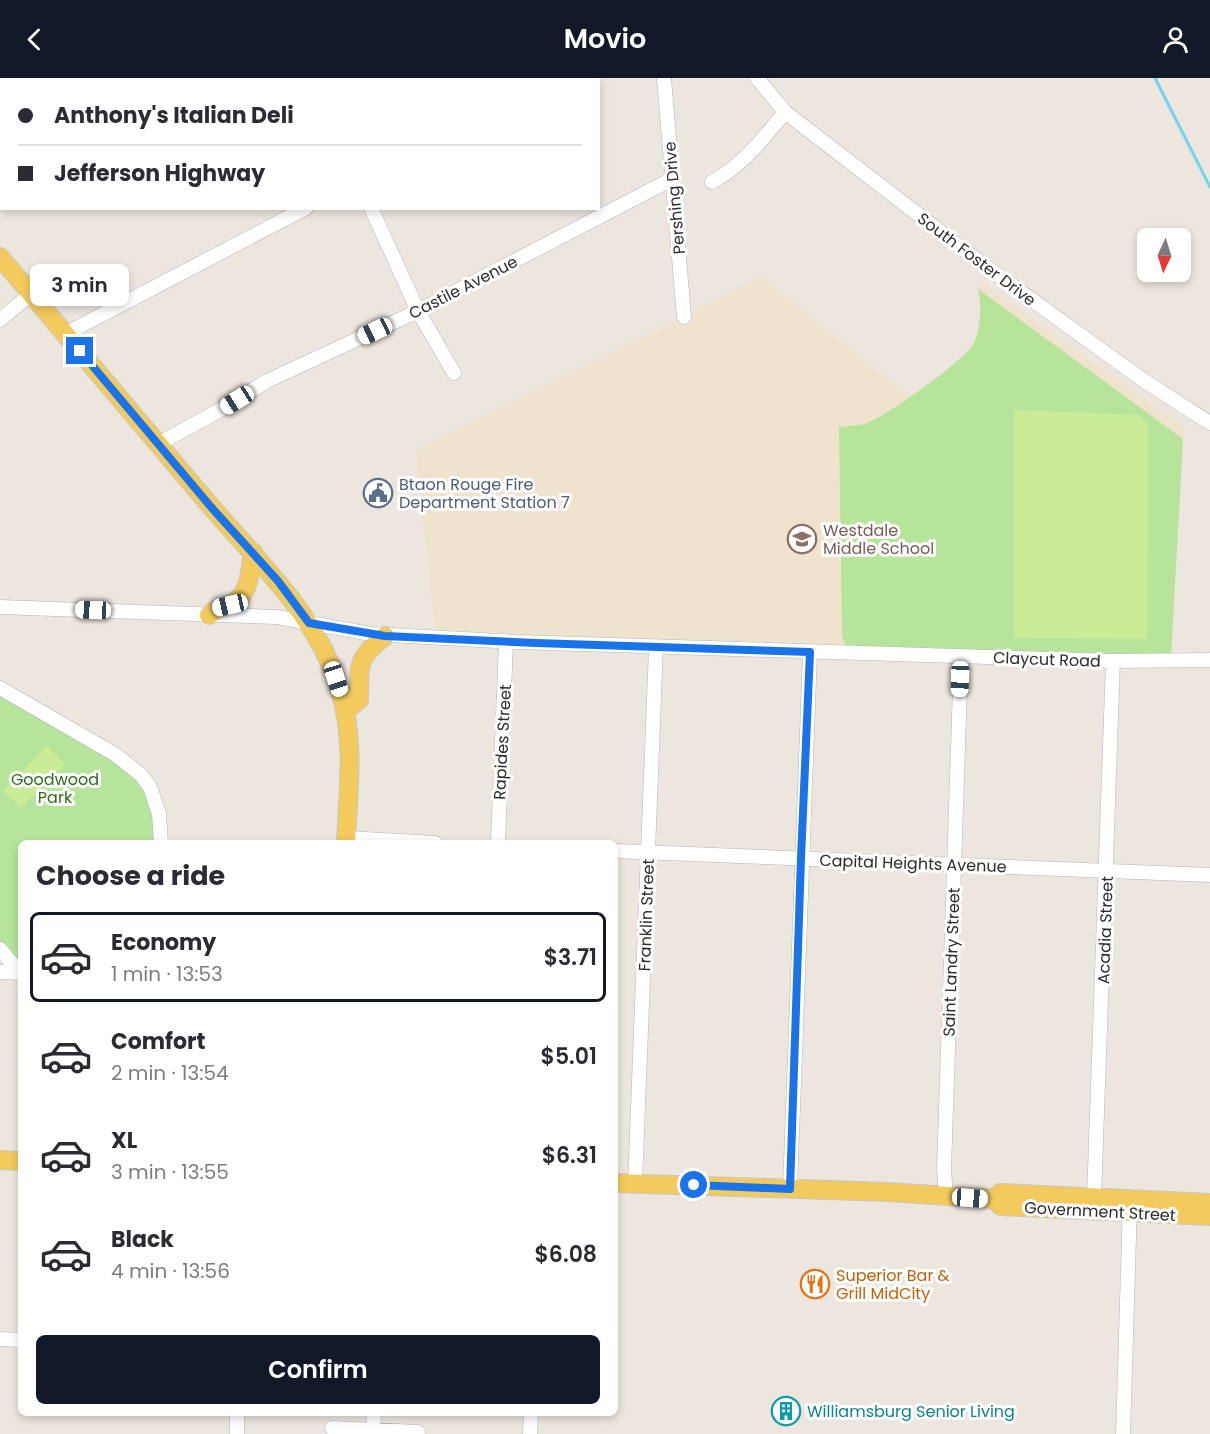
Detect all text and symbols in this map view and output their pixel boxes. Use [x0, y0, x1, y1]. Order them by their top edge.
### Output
text: Movio [564, 20, 646, 57]
icon: back [18, 23, 51, 56]
icon: person [1159, 23, 1192, 56]
text: Anthony's Italian Deli [54, 100, 294, 131]
street label: Pershing Drive [658, 141, 691, 255]
text: Jefferson Highway [54, 158, 265, 189]
street label: South Foster Drive [913, 207, 1041, 312]
north arrow [1137, 228, 1191, 282]
map controls [1137, 228, 1191, 282]
street label: Castile Avenue [405, 250, 522, 325]
callout: 3 min [31, 264, 130, 306]
text: 3 min [51, 271, 108, 299]
car [355, 315, 395, 347]
route end [66, 337, 93, 364]
car [217, 383, 257, 417]
place label: Btaon Rouge Fire Department Station 7 [399, 473, 570, 514]
public building icon: Btaon Rouge Fire Department Station 7 [362, 477, 394, 509]
place label: Westdale Middle School [823, 519, 934, 560]
school or university icon: Westdale Middle School [786, 523, 818, 555]
car [210, 592, 250, 618]
car [75, 600, 111, 620]
street label: Claycut Road [993, 646, 1101, 673]
car [322, 659, 350, 699]
car [950, 661, 970, 697]
street label: Rapides Street [488, 684, 517, 800]
park label: Goodwood Park [11, 768, 99, 809]
street label: Capital Heights Avenue [819, 849, 1007, 878]
text: Choose a ride [36, 857, 225, 894]
street label: Franklin Street [633, 858, 660, 972]
street label: Acadia Street [1092, 875, 1119, 984]
street label: Saint Landry Street [937, 887, 966, 1037]
text: Economy [111, 927, 216, 958]
icon: car [39, 930, 93, 984]
text: $3.71 [544, 942, 597, 973]
text: 1 min · 13:53 [111, 960, 223, 988]
text: Comfort [111, 1026, 205, 1057]
icon: car [39, 1029, 93, 1083]
text: $5.01 [541, 1041, 597, 1072]
text: 2 min · 13:54 [111, 1059, 229, 1087]
text: XL [111, 1125, 137, 1156]
icon: car [39, 1128, 93, 1182]
text: $6.31 [542, 1140, 597, 1171]
text: 3 min · 13:55 [111, 1158, 229, 1186]
route start [680, 1171, 707, 1198]
car [951, 1188, 989, 1208]
street label: Government Street [1024, 1196, 1176, 1227]
text: Black [111, 1224, 174, 1255]
icon: car [39, 1227, 93, 1281]
text: $6.08 [534, 1239, 597, 1270]
text: 4 min · 13:56 [111, 1257, 230, 1285]
place label: Superior Bar & Grill MidCity [836, 1264, 950, 1305]
restaurant icon: Superior Bar & Grill MidCity [799, 1268, 831, 1300]
button: Confirm [36, 1335, 600, 1404]
building icon: Williamsburg Senior Living [770, 1395, 802, 1427]
place label: Williamsburg Senior Living [807, 1400, 1015, 1423]

